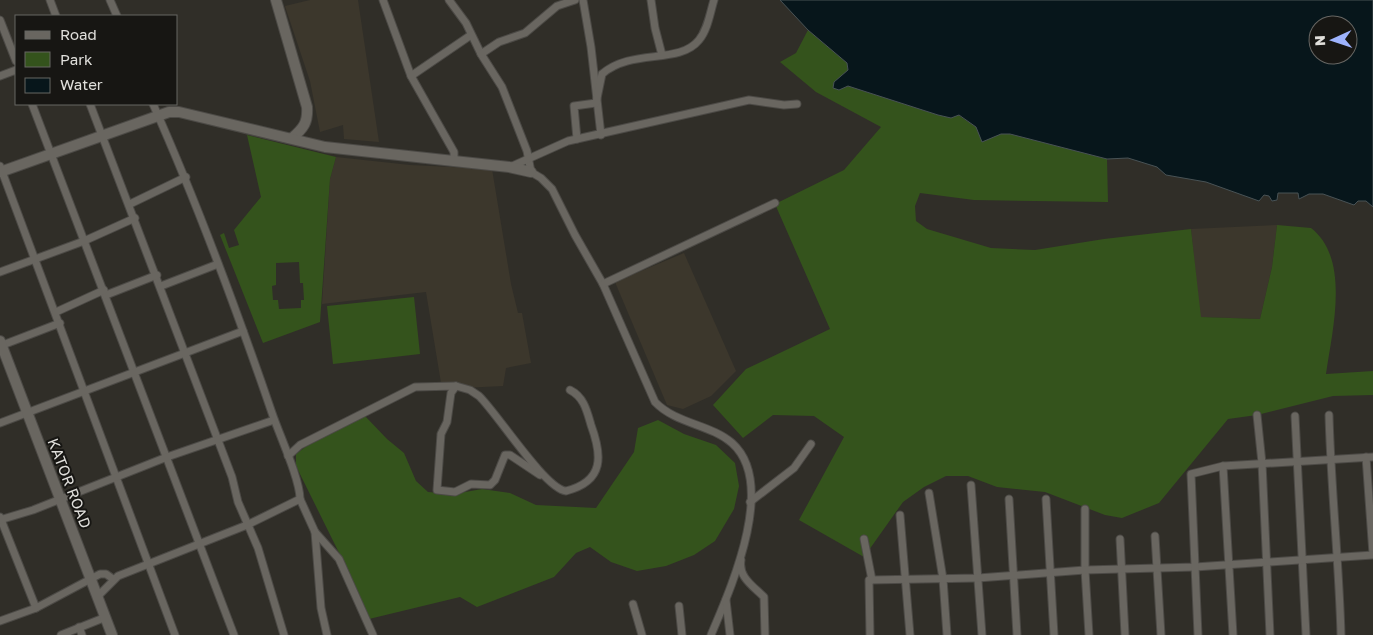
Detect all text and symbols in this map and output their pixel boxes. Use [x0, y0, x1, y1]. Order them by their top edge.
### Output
legend [15, 15, 178, 105]
north arrow [1308, 15, 1358, 65]
text: Road [60, 25, 97, 43]
text: N [1311, 35, 1328, 46]
text: Park [60, 50, 93, 68]
text: Water [60, 75, 103, 93]
street label: KATOR ROAD [45, 435, 95, 531]

